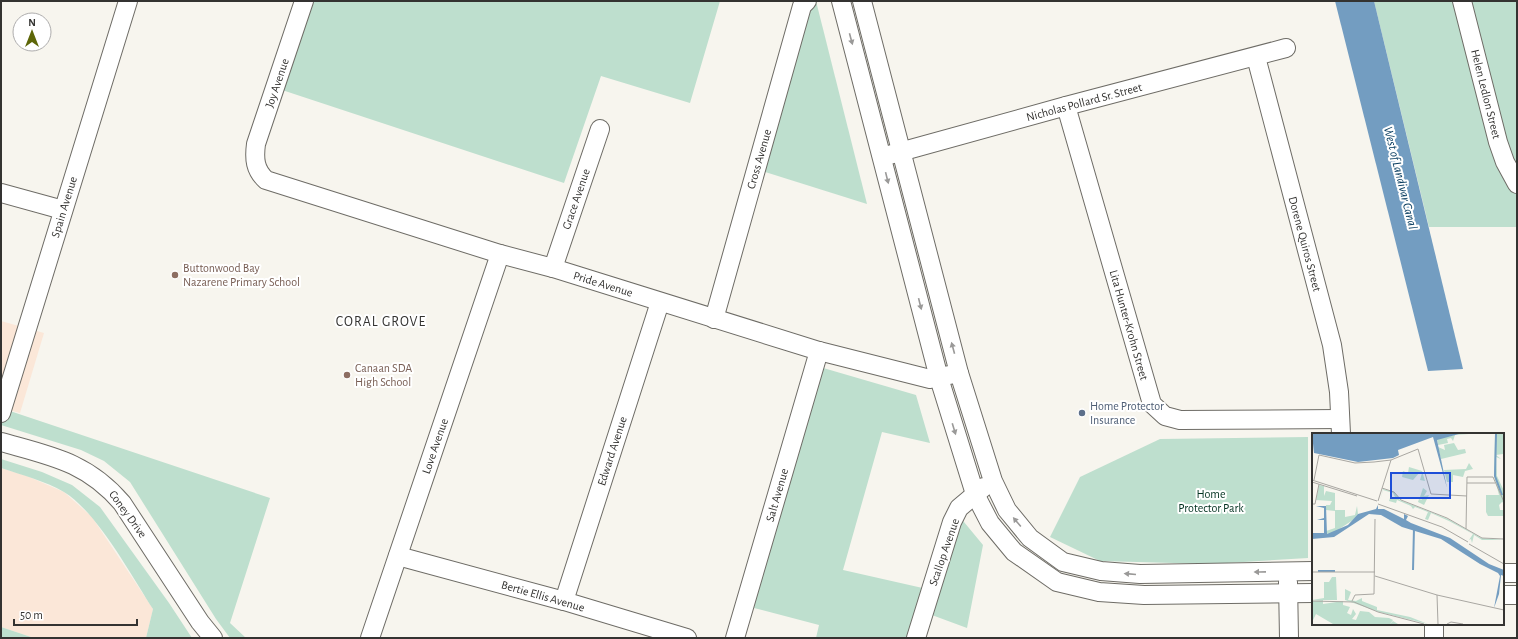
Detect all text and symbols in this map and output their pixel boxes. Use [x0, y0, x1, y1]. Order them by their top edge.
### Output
north arrow [12, 12, 52, 52]
text: N [28, 17, 36, 28]
one-way arrow [848, 33, 854, 45]
street label: Helen Ledlon Street [1469, 48, 1503, 140]
street label: Joy Avenue [263, 57, 292, 110]
street label: Nicholas Pollard Sr. Street [1025, 81, 1143, 123]
water label: West of Landivar Canal [1381, 125, 1419, 231]
street label: Cross Avenue [745, 128, 773, 190]
street label: Grace Avenue [560, 167, 592, 231]
one-way arrow [885, 172, 891, 184]
street label: Spain Avenue [49, 175, 79, 239]
street label: Dorene Quiros Street [1286, 195, 1323, 293]
place label: Buttonwood Bay Nazarene Primary School [183, 262, 300, 289]
street label: Lita Hunter-Krohn Street [1107, 268, 1151, 382]
street label: Pride Avenue [572, 269, 634, 299]
marker: Buttonwood Bay Nazarene Primary School [170, 270, 180, 280]
one-way arrow [917, 298, 923, 310]
district label: CORAL GROVE [336, 315, 426, 329]
one-way arrow [950, 342, 956, 354]
place label: Canaan SDA High School [355, 362, 412, 388]
marker: Canaan SDA High School [342, 370, 352, 380]
place label: Home Protector Insurance [1090, 400, 1164, 426]
marker: Home Protector Insurance [1077, 408, 1087, 418]
street label: Edward Avenue [595, 415, 629, 487]
street label: Love Avenue [420, 417, 450, 475]
one-way arrow [951, 424, 957, 436]
inset map [1312, 433, 1504, 625]
street label: Salt Avenue [764, 467, 790, 523]
street label: Coney Drive [106, 488, 149, 541]
park label: Home Protector Park [1178, 488, 1244, 514]
one-way arrow [1012, 516, 1021, 527]
street label: Scallop Avenue [927, 517, 961, 587]
one-way arrow [1254, 568, 1266, 575]
one-way arrow [1124, 570, 1136, 577]
street label: Bertie Ellis Avenue [500, 578, 586, 614]
scale bar [14, 601, 137, 627]
text: 50 m [20, 609, 43, 621]

